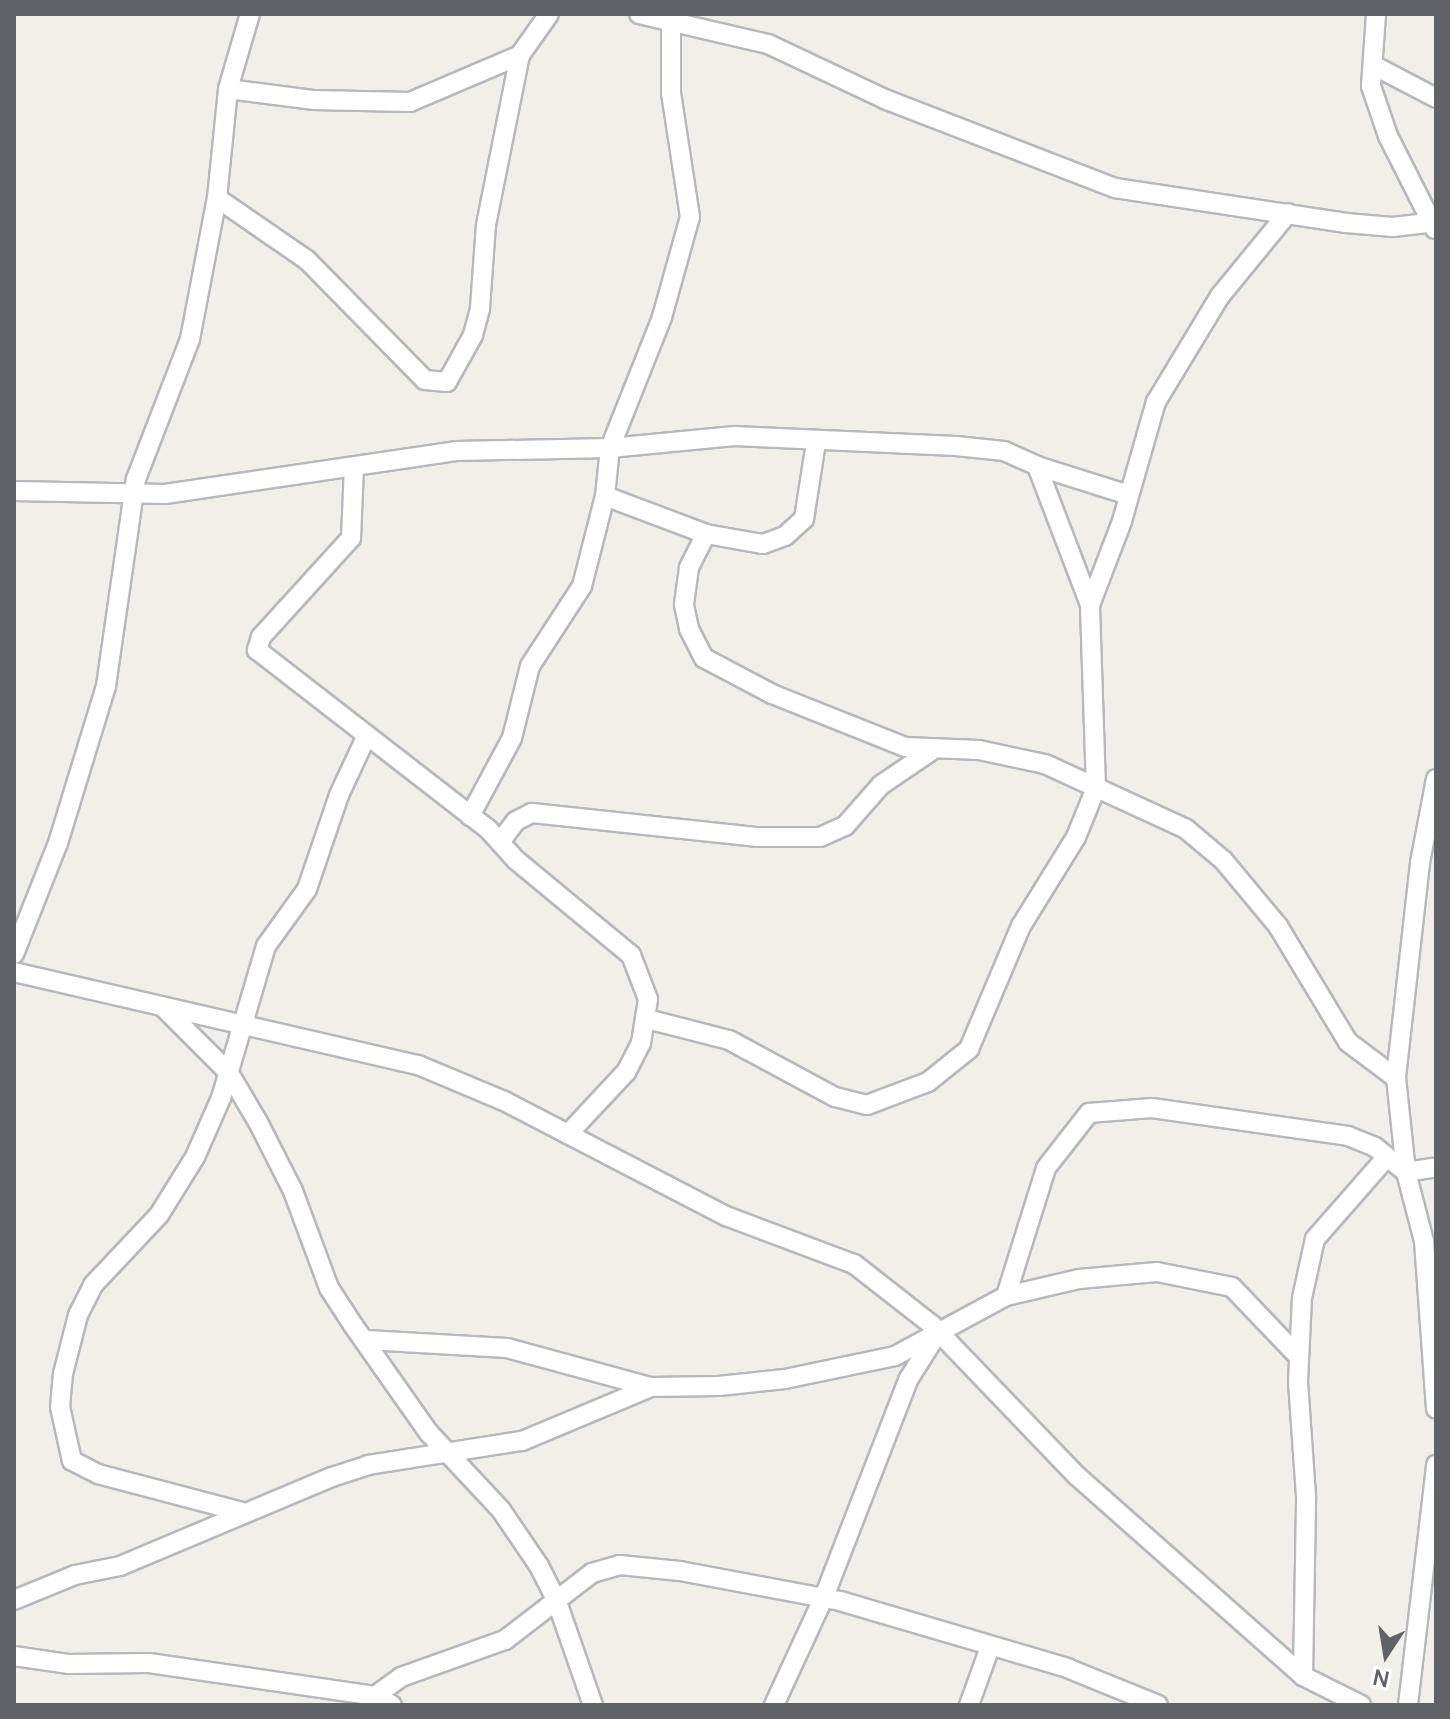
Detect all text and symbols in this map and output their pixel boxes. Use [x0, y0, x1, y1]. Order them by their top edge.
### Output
north arrow [1346, 1615, 1426, 1695]
text: N [1370, 1662, 1392, 1695]

